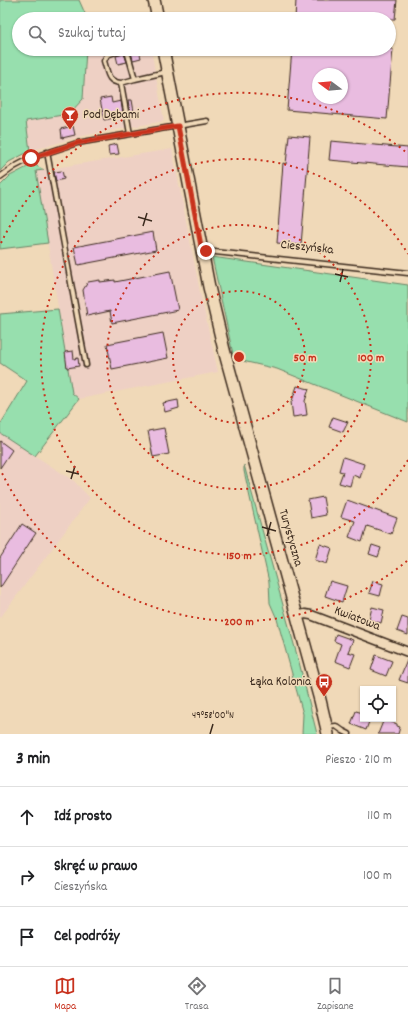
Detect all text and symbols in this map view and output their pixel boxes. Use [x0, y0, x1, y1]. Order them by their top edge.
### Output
search box [12, 12, 396, 56]
icon: search [26, 23, 48, 45]
text: Szukaj tutaj [58, 23, 126, 45]
north arrow [312, 68, 348, 104]
bar icon: Pod Dębami [60, 105, 80, 130]
place label: Pod Dębami [83, 106, 140, 125]
route start [22, 149, 40, 167]
street label: Cieszyńska [280, 236, 335, 260]
route end [197, 242, 215, 260]
centre of rings [232, 350, 246, 364]
text: 50 m [293, 350, 317, 367]
text: 100 m [358, 350, 384, 367]
street label: Turystyczna [273, 507, 307, 570]
text: 150 m [226, 548, 252, 565]
street label: Kwiatowa [331, 602, 384, 637]
text: 200 m [224, 614, 254, 631]
bus stop icon: Łąka Kolonia [314, 672, 334, 697]
place label: Łąka Kolonia [249, 673, 312, 692]
map controls [360, 686, 396, 722]
button: locate [360, 686, 396, 722]
text: 49°58'00"N [192, 709, 234, 723]
text: 3 min [16, 748, 50, 772]
text: Pieszo · 210 m [325, 751, 392, 770]
icon: ahead [16, 806, 38, 828]
text: Idź prosto [54, 806, 112, 828]
text: 110 m [367, 807, 392, 826]
text: Skręć w prawo [54, 856, 137, 878]
icon: right [16, 866, 38, 888]
text: 100 m [363, 867, 392, 886]
text: Cieszyńska [54, 878, 107, 897]
icon: arrive [16, 926, 38, 948]
text: Cel podróży [54, 926, 120, 948]
tab: Mapa [54, 975, 76, 1015]
tab: Trasa [185, 975, 208, 1015]
tab: Zapisane [317, 975, 354, 1015]

